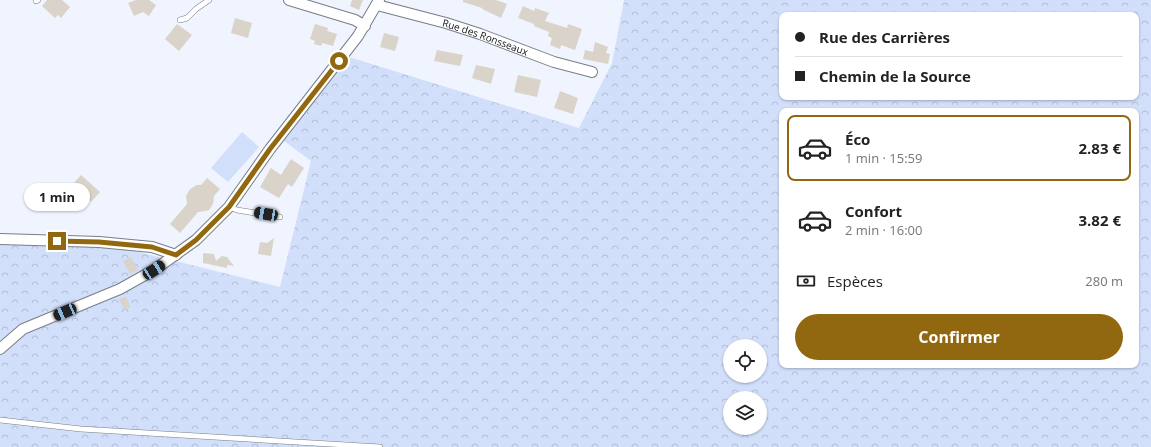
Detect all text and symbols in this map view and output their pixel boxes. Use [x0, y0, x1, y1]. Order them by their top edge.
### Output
street label: Rue des Ronsseaux [441, 15, 531, 59]
text: Rue des Carrières [819, 27, 950, 47]
route start [330, 52, 348, 70]
text: Chemin de la Source [819, 66, 971, 86]
text: Éco [845, 129, 870, 149]
icon: car [797, 130, 833, 166]
text: 2.83 € [1079, 138, 1121, 158]
text: 1 min · 15:59 [845, 149, 922, 167]
callout: 1 min [24, 183, 90, 211]
text: 1 min [39, 188, 75, 206]
text: Confort [845, 201, 902, 221]
icon: car [797, 202, 833, 238]
car [253, 206, 279, 222]
text: 3.82 € [1079, 210, 1121, 230]
text: 2 min · 16:00 [845, 221, 922, 239]
route end [48, 232, 66, 250]
car [141, 258, 167, 282]
icon: cash [795, 270, 817, 292]
text: Espèces [827, 271, 883, 291]
text: 280 m [1085, 272, 1123, 290]
car [52, 302, 78, 322]
button: Confirmer [795, 314, 1123, 360]
map controls [723, 339, 767, 435]
button: locate [723, 339, 767, 383]
button: layers [723, 391, 767, 435]

